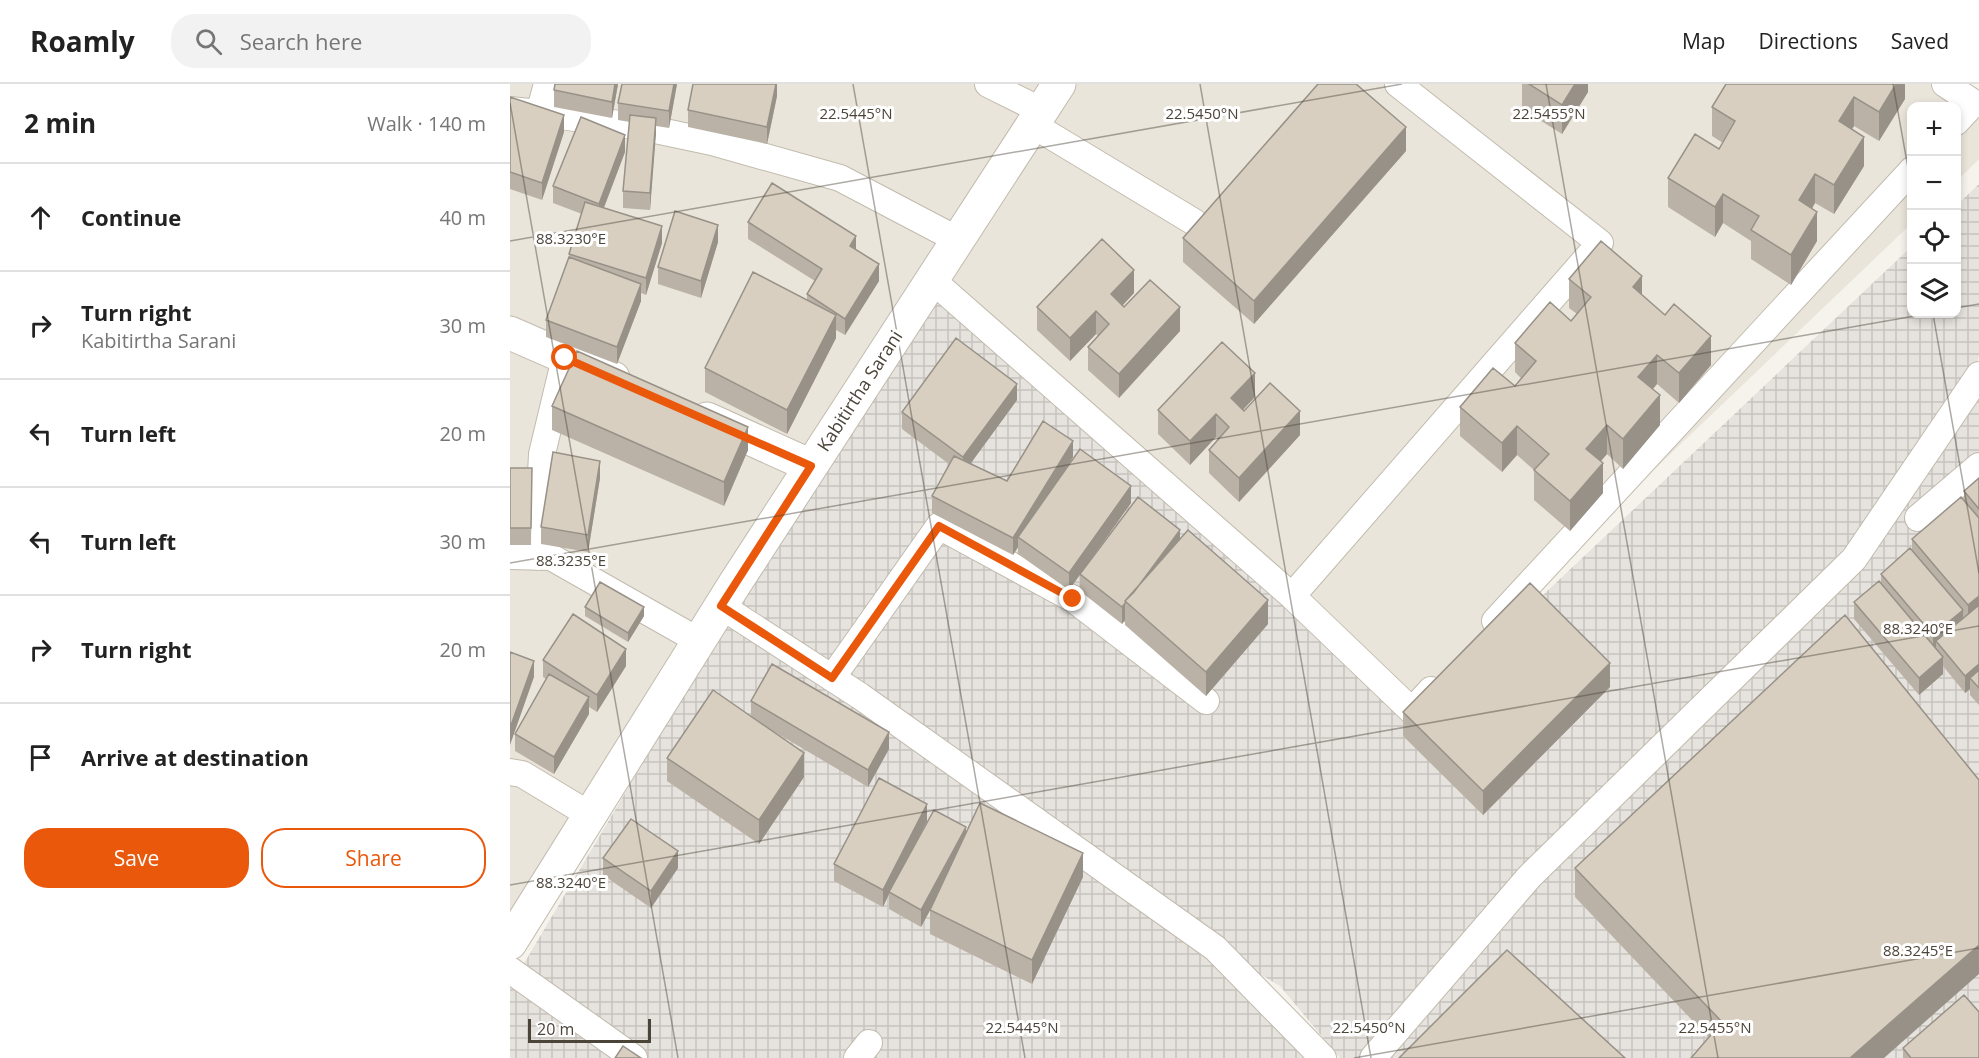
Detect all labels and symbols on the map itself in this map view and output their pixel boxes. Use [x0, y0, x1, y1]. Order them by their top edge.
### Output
text: 22.5445°N [819, 103, 893, 123]
text: 22.5450°N [1165, 103, 1239, 123]
text: 22.5455°N [1512, 103, 1586, 123]
text: 88.3230°E [536, 228, 606, 248]
street label: Kabitirtha Sarani [811, 325, 907, 456]
route start [551, 344, 577, 370]
text: 88.3235°E [536, 550, 606, 570]
route end [1059, 585, 1085, 611]
text: 88.3240°E [1883, 618, 1953, 638]
text: 88.3240°E [536, 872, 606, 892]
text: 88.3245°E [1883, 940, 1953, 960]
scale bar [528, 1016, 651, 1044]
text: 22.5445°N [985, 1017, 1059, 1037]
text: 22.5450°N [1332, 1017, 1406, 1037]
text: 22.5455°N [1678, 1017, 1752, 1037]

